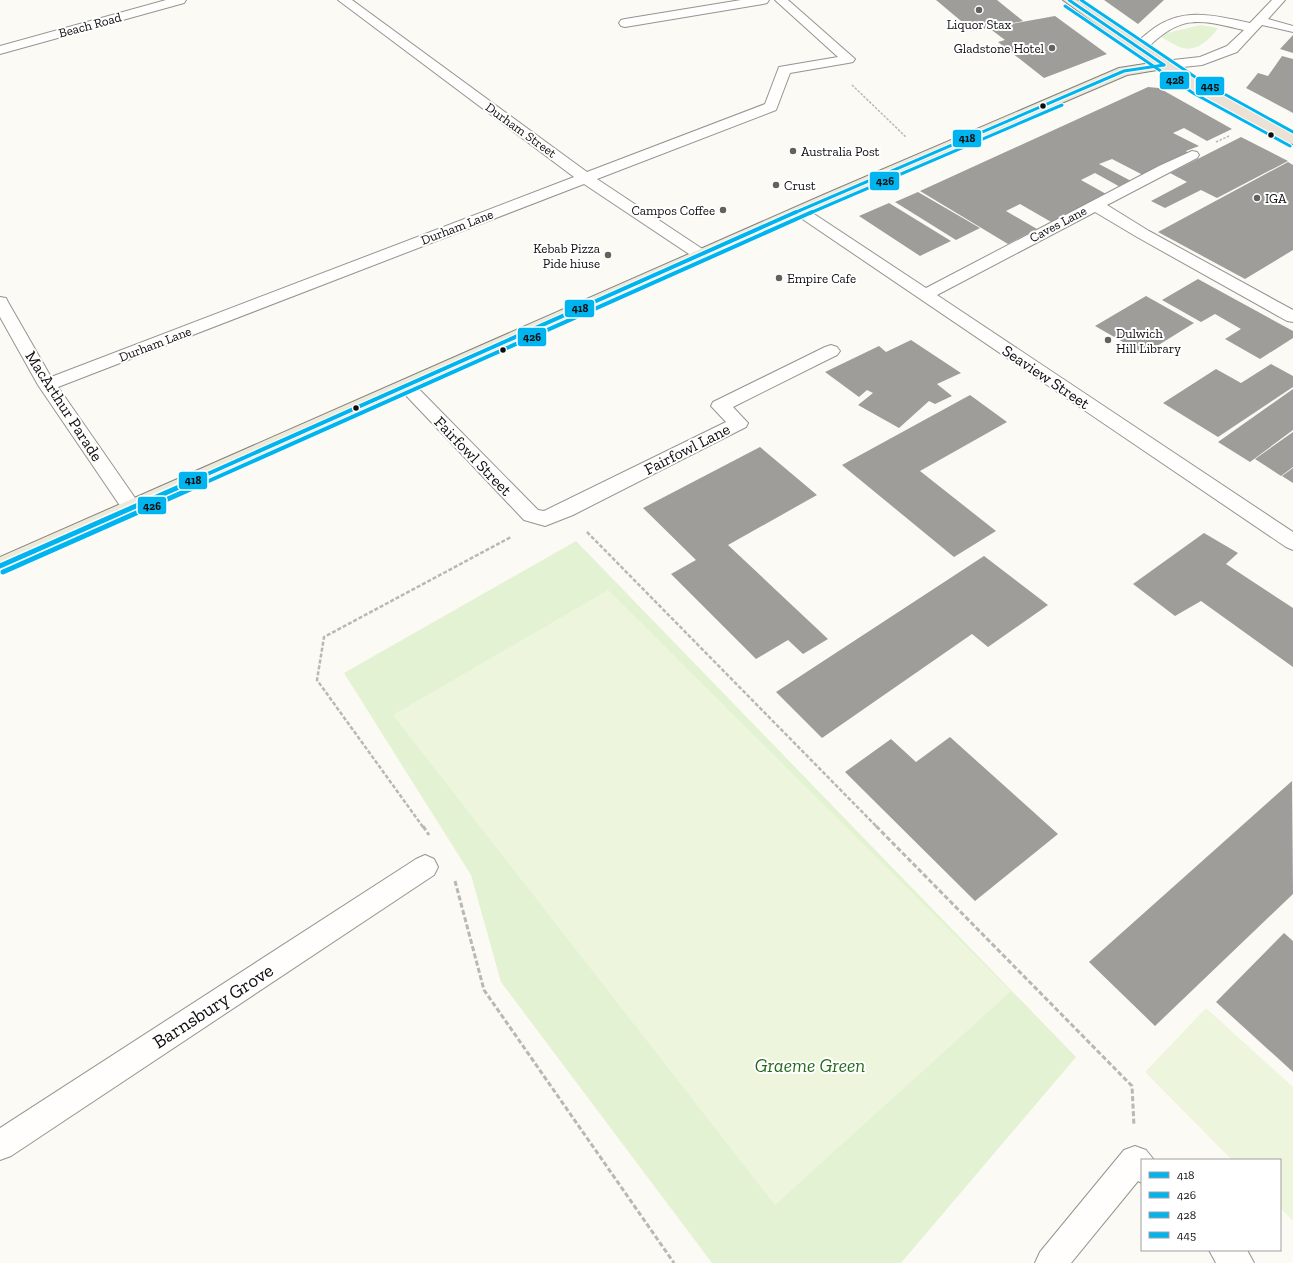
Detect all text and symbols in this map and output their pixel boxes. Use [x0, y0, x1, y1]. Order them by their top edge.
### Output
marker: Liquor Stax [974, 5, 984, 15]
street label: Beach Road [57, 9, 123, 41]
place label: Liquor Stax [947, 17, 1012, 32]
place label: Gladstone Hotel [954, 41, 1045, 56]
marker: Gladstone Hotel [1047, 43, 1057, 53]
line badge: 428 [1159, 71, 1190, 90]
text: 428 [1166, 74, 1184, 87]
line badge: 445 [1195, 76, 1225, 96]
text: 445 [1201, 80, 1219, 93]
street label: Durham Street [483, 99, 559, 161]
unlabelled marker [1038, 101, 1048, 111]
line badge: 418 [952, 129, 982, 148]
unlabelled marker [1266, 130, 1276, 140]
text: 418 [959, 132, 975, 145]
place label: Australia Post [801, 144, 880, 159]
marker: Australia Post [788, 146, 798, 156]
line badge: 426 [869, 171, 900, 191]
text: 426 [876, 175, 894, 188]
place label: Crust [784, 178, 816, 193]
marker: Crust [771, 180, 781, 190]
place label: IGA [1265, 191, 1287, 206]
marker: IGA [1252, 193, 1262, 203]
place label: Campos Coffee [631, 203, 715, 218]
street label: Caves Lane [1027, 203, 1089, 245]
marker: Campos Coffee [718, 205, 728, 215]
street label: Durham Lane [419, 206, 495, 248]
place label: Kebab Pizza Pide hiuse [533, 241, 601, 271]
marker: Kebab Pizza Pide hiuse [603, 250, 613, 260]
place label: Empire Cafe [787, 271, 856, 286]
marker: Empire Cafe [774, 273, 784, 283]
line badge: 418 [564, 299, 595, 318]
text: 418 [572, 302, 588, 315]
street label: Durham Lane [117, 323, 193, 365]
place label: Dulwich Hill Library [1116, 326, 1181, 356]
line badge: 426 [517, 327, 547, 347]
text: 426 [523, 331, 541, 344]
marker: Dulwich Hill Library [1103, 335, 1113, 345]
street label: Seaview Street [999, 341, 1093, 413]
unlabelled marker [498, 345, 508, 355]
street label: MacArthur Parade [21, 347, 107, 465]
unlabelled marker [351, 403, 361, 413]
street label: Fairfowl Street [430, 412, 516, 500]
street label: Fairfowl Lane [641, 419, 733, 479]
line badge: 418 [178, 471, 208, 490]
text: 418 [185, 474, 201, 487]
line badge: 426 [137, 496, 167, 515]
text: 426 [143, 500, 161, 513]
street label: Barnsbury Grove [148, 958, 278, 1054]
park label: Graeme Green [755, 1054, 865, 1077]
legend [1141, 1159, 1281, 1251]
text: 418 [1177, 1168, 1195, 1182]
text: 426 [1177, 1188, 1196, 1202]
text: 428 [1177, 1208, 1196, 1222]
text: 445 [1177, 1228, 1196, 1242]

